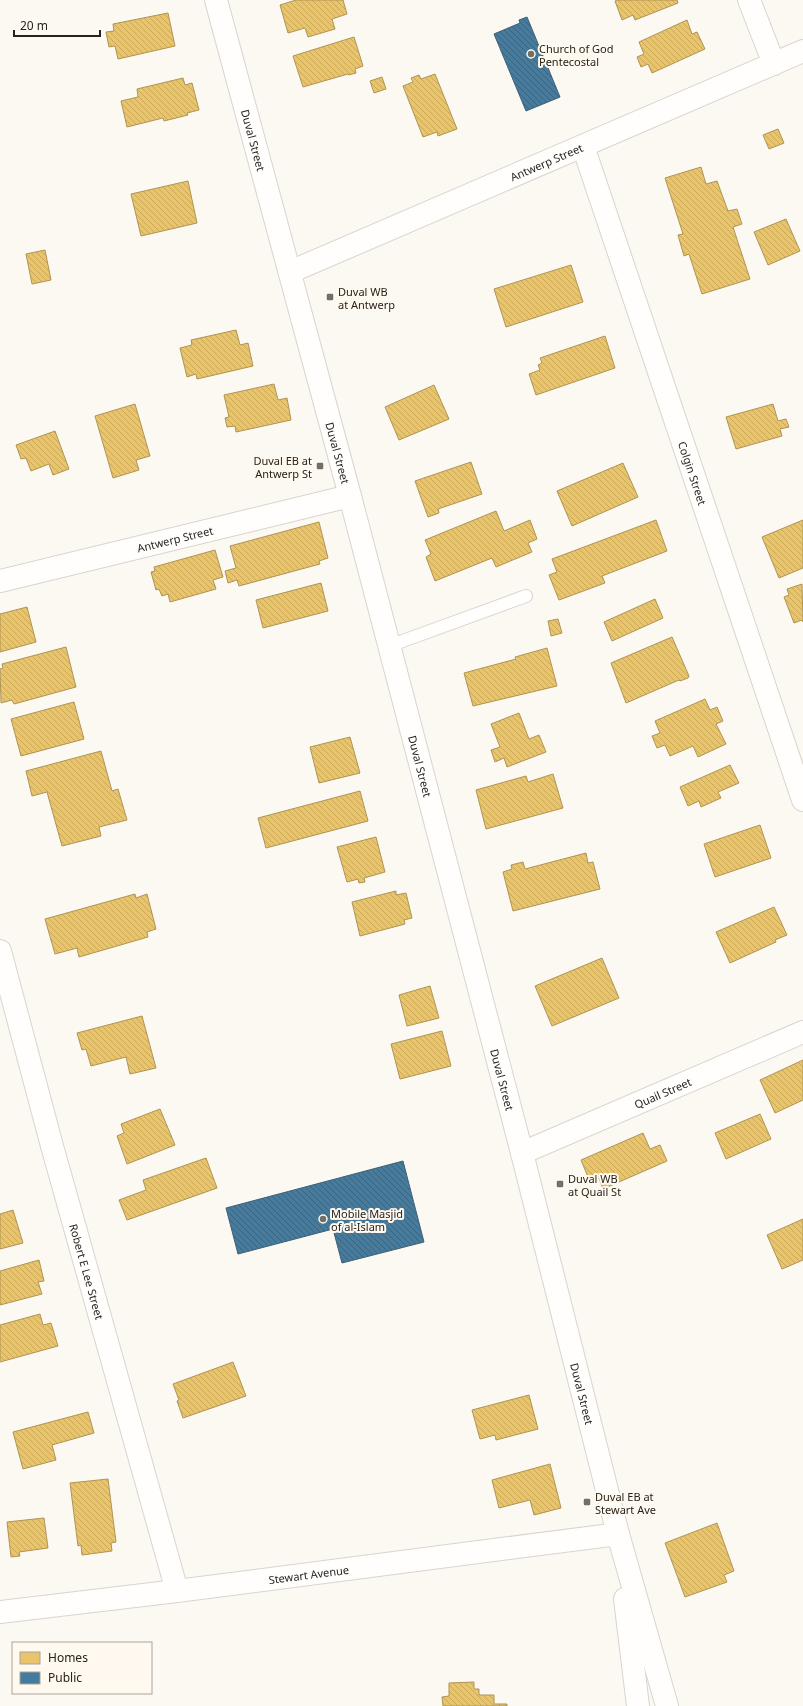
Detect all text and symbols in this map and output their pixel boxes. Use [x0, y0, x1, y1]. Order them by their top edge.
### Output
scale bar [14, 12, 100, 38]
text: 20 m [20, 17, 48, 34]
place label: Church of God Pentecostal [539, 41, 614, 69]
marker: Church of God Pentecostal [526, 49, 536, 59]
street label: Duval Street [238, 108, 269, 172]
street label: Antwerp Street [508, 139, 585, 184]
place label: Duval WB at Antwerp [338, 284, 395, 312]
marker: Duval WB at Antwerp [325, 292, 335, 302]
street label: Duval Street [323, 420, 354, 485]
street label: Colgin Street [675, 439, 711, 507]
place label: Duval EB at Antwerp St [253, 453, 312, 481]
marker: Duval EB at Antwerp St [315, 461, 325, 471]
street label: Antwerp Street [135, 522, 214, 555]
street label: Duval Street [405, 734, 436, 799]
street label: Duval Street [488, 1047, 518, 1112]
street label: Quail Street [632, 1074, 693, 1111]
place label: Duval WB at Quail St [568, 1171, 621, 1199]
marker: Duval WB at Quail St [555, 1179, 565, 1189]
place label: Mobile Masjid of al-Islam [331, 1206, 403, 1234]
marker: Mobile Masjid of al-Islam [318, 1214, 328, 1224]
street label: Robert E Lee Street [67, 1222, 108, 1321]
street label: Duval Street [568, 1361, 598, 1426]
place label: Duval EB at Stewart Ave [595, 1489, 656, 1517]
marker: Duval EB at Stewart Ave [582, 1497, 592, 1507]
street label: Stewart Avenue [268, 1561, 350, 1587]
legend [12, 1642, 152, 1694]
text: Homes [48, 1649, 88, 1666]
text: Public [48, 1669, 82, 1686]

